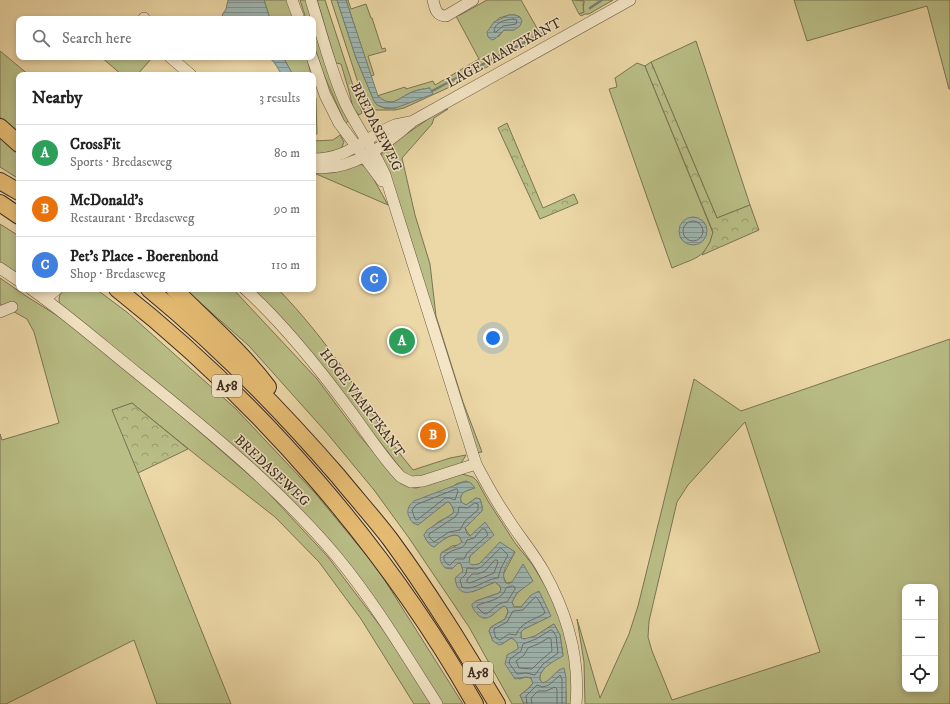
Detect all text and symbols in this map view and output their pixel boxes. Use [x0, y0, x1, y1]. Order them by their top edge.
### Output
street label: LAGE VAARTKANT [443, 14, 565, 92]
search box [16, 16, 316, 60]
icon: search [30, 27, 52, 49]
text: Search here [62, 29, 131, 48]
street label: BREDASEWEG [346, 80, 406, 174]
text: Nearby [32, 87, 82, 109]
text: 3 results [259, 90, 300, 106]
text: CrossFit [70, 135, 121, 154]
text: A [41, 145, 49, 161]
text: 80 m [274, 145, 300, 161]
text: Sports · Bredaseweg [70, 154, 172, 170]
text: McDonald's [70, 191, 143, 210]
text: B [41, 201, 49, 217]
text: 90 m [274, 201, 300, 217]
text: Restaurant · Bredaseweg [70, 210, 194, 226]
text: Pet's Place - Boerenbond [70, 247, 218, 266]
text: C [41, 257, 49, 273]
text: 110 m [271, 257, 300, 273]
pin: C [361, 264, 387, 294]
text: Shop · Bredaseweg [70, 266, 165, 282]
pin: A [389, 326, 415, 356]
your location [483, 328, 503, 348]
street label: HOGE VAARTKANT [315, 345, 409, 461]
road number: A58 [212, 375, 242, 397]
pin: B [420, 420, 446, 450]
street label: BREDASEWEG [230, 431, 314, 511]
map controls [902, 584, 938, 692]
button: + [902, 584, 938, 620]
button: − [902, 620, 938, 656]
button: locate [902, 656, 938, 692]
road number: A58 [463, 662, 493, 684]

